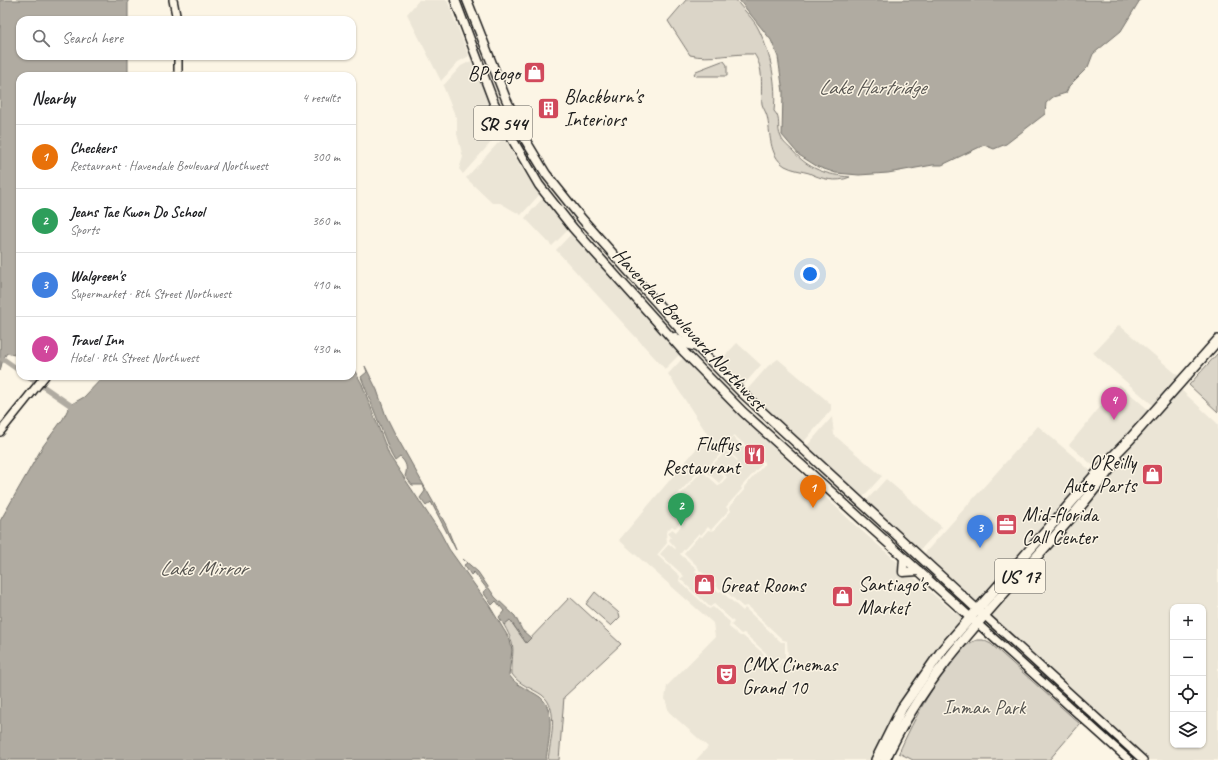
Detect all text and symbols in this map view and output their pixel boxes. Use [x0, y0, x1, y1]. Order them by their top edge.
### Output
search box [16, 16, 356, 60]
icon: search [30, 27, 52, 49]
text: Search here [62, 29, 123, 48]
shop icon: BP togo [522, 60, 548, 86]
place label: BP togo [468, 61, 522, 86]
water label: Lake Hartridge [819, 74, 929, 100]
place label: Blackburn's Interiors [564, 84, 645, 132]
text: Nearby [32, 88, 75, 109]
text: 4 results [302, 90, 340, 106]
building icon: Blackburn's Interiors [535, 95, 561, 121]
road number: SR 544 [474, 106, 532, 140]
text: Checkers [70, 139, 116, 158]
text: 1 [42, 149, 48, 165]
text: 300 m [312, 149, 340, 165]
text: Restaurant · Havendale Boulevard Northwest [70, 158, 268, 174]
text: Jeans Tae Kwon Do School [70, 203, 205, 222]
text: 2 [42, 213, 48, 229]
text: 360 m [312, 213, 340, 229]
text: Sports [70, 222, 99, 238]
street label: Havendale Boulevard Northwest [608, 243, 773, 418]
your location [800, 264, 820, 284]
text: Walgreen's [70, 267, 125, 286]
text: 3 [42, 277, 48, 293]
text: 410 m [312, 277, 340, 293]
text: Supermarket · 8th Street Northwest [70, 286, 231, 302]
text: Travel Inn [70, 331, 124, 350]
text: 4 [42, 341, 48, 357]
text: 430 m [312, 341, 340, 357]
text: Hotel · 8th Street Northwest [70, 350, 199, 366]
pin: 4 [1101, 387, 1127, 420]
place label: Fluffys Restaurant [663, 432, 742, 480]
restaurant icon: Fluffys Restaurant [742, 442, 768, 468]
place label: O'Reilly Auto Parts [1063, 450, 1138, 498]
shop icon: O'Reilly Auto Parts [1139, 461, 1165, 487]
pin: 1 [800, 475, 826, 508]
pin: 2 [668, 493, 694, 526]
place label: Mid-florida Call Center [1022, 502, 1100, 550]
office icon: Mid-florida Call Center [994, 512, 1020, 538]
pin: 3 [967, 515, 993, 548]
water label: Lake Mirror [160, 555, 251, 581]
road number: US 17 [995, 559, 1045, 593]
shop icon: Great Rooms [691, 572, 717, 598]
place label: Santiago's Market [858, 572, 929, 620]
place label: Great Rooms [720, 573, 807, 598]
shop icon: Santiago's Market [830, 583, 856, 609]
map controls [1170, 604, 1206, 748]
button: + [1170, 604, 1206, 640]
button: − [1170, 640, 1206, 676]
place label: CMX Cinemas Grand 10 [742, 652, 839, 700]
theatre icon: CMX Cinemas Grand 10 [713, 662, 739, 688]
button: locate [1170, 676, 1206, 712]
park label: Inman Park [943, 695, 1027, 720]
button: layers [1170, 712, 1206, 748]

